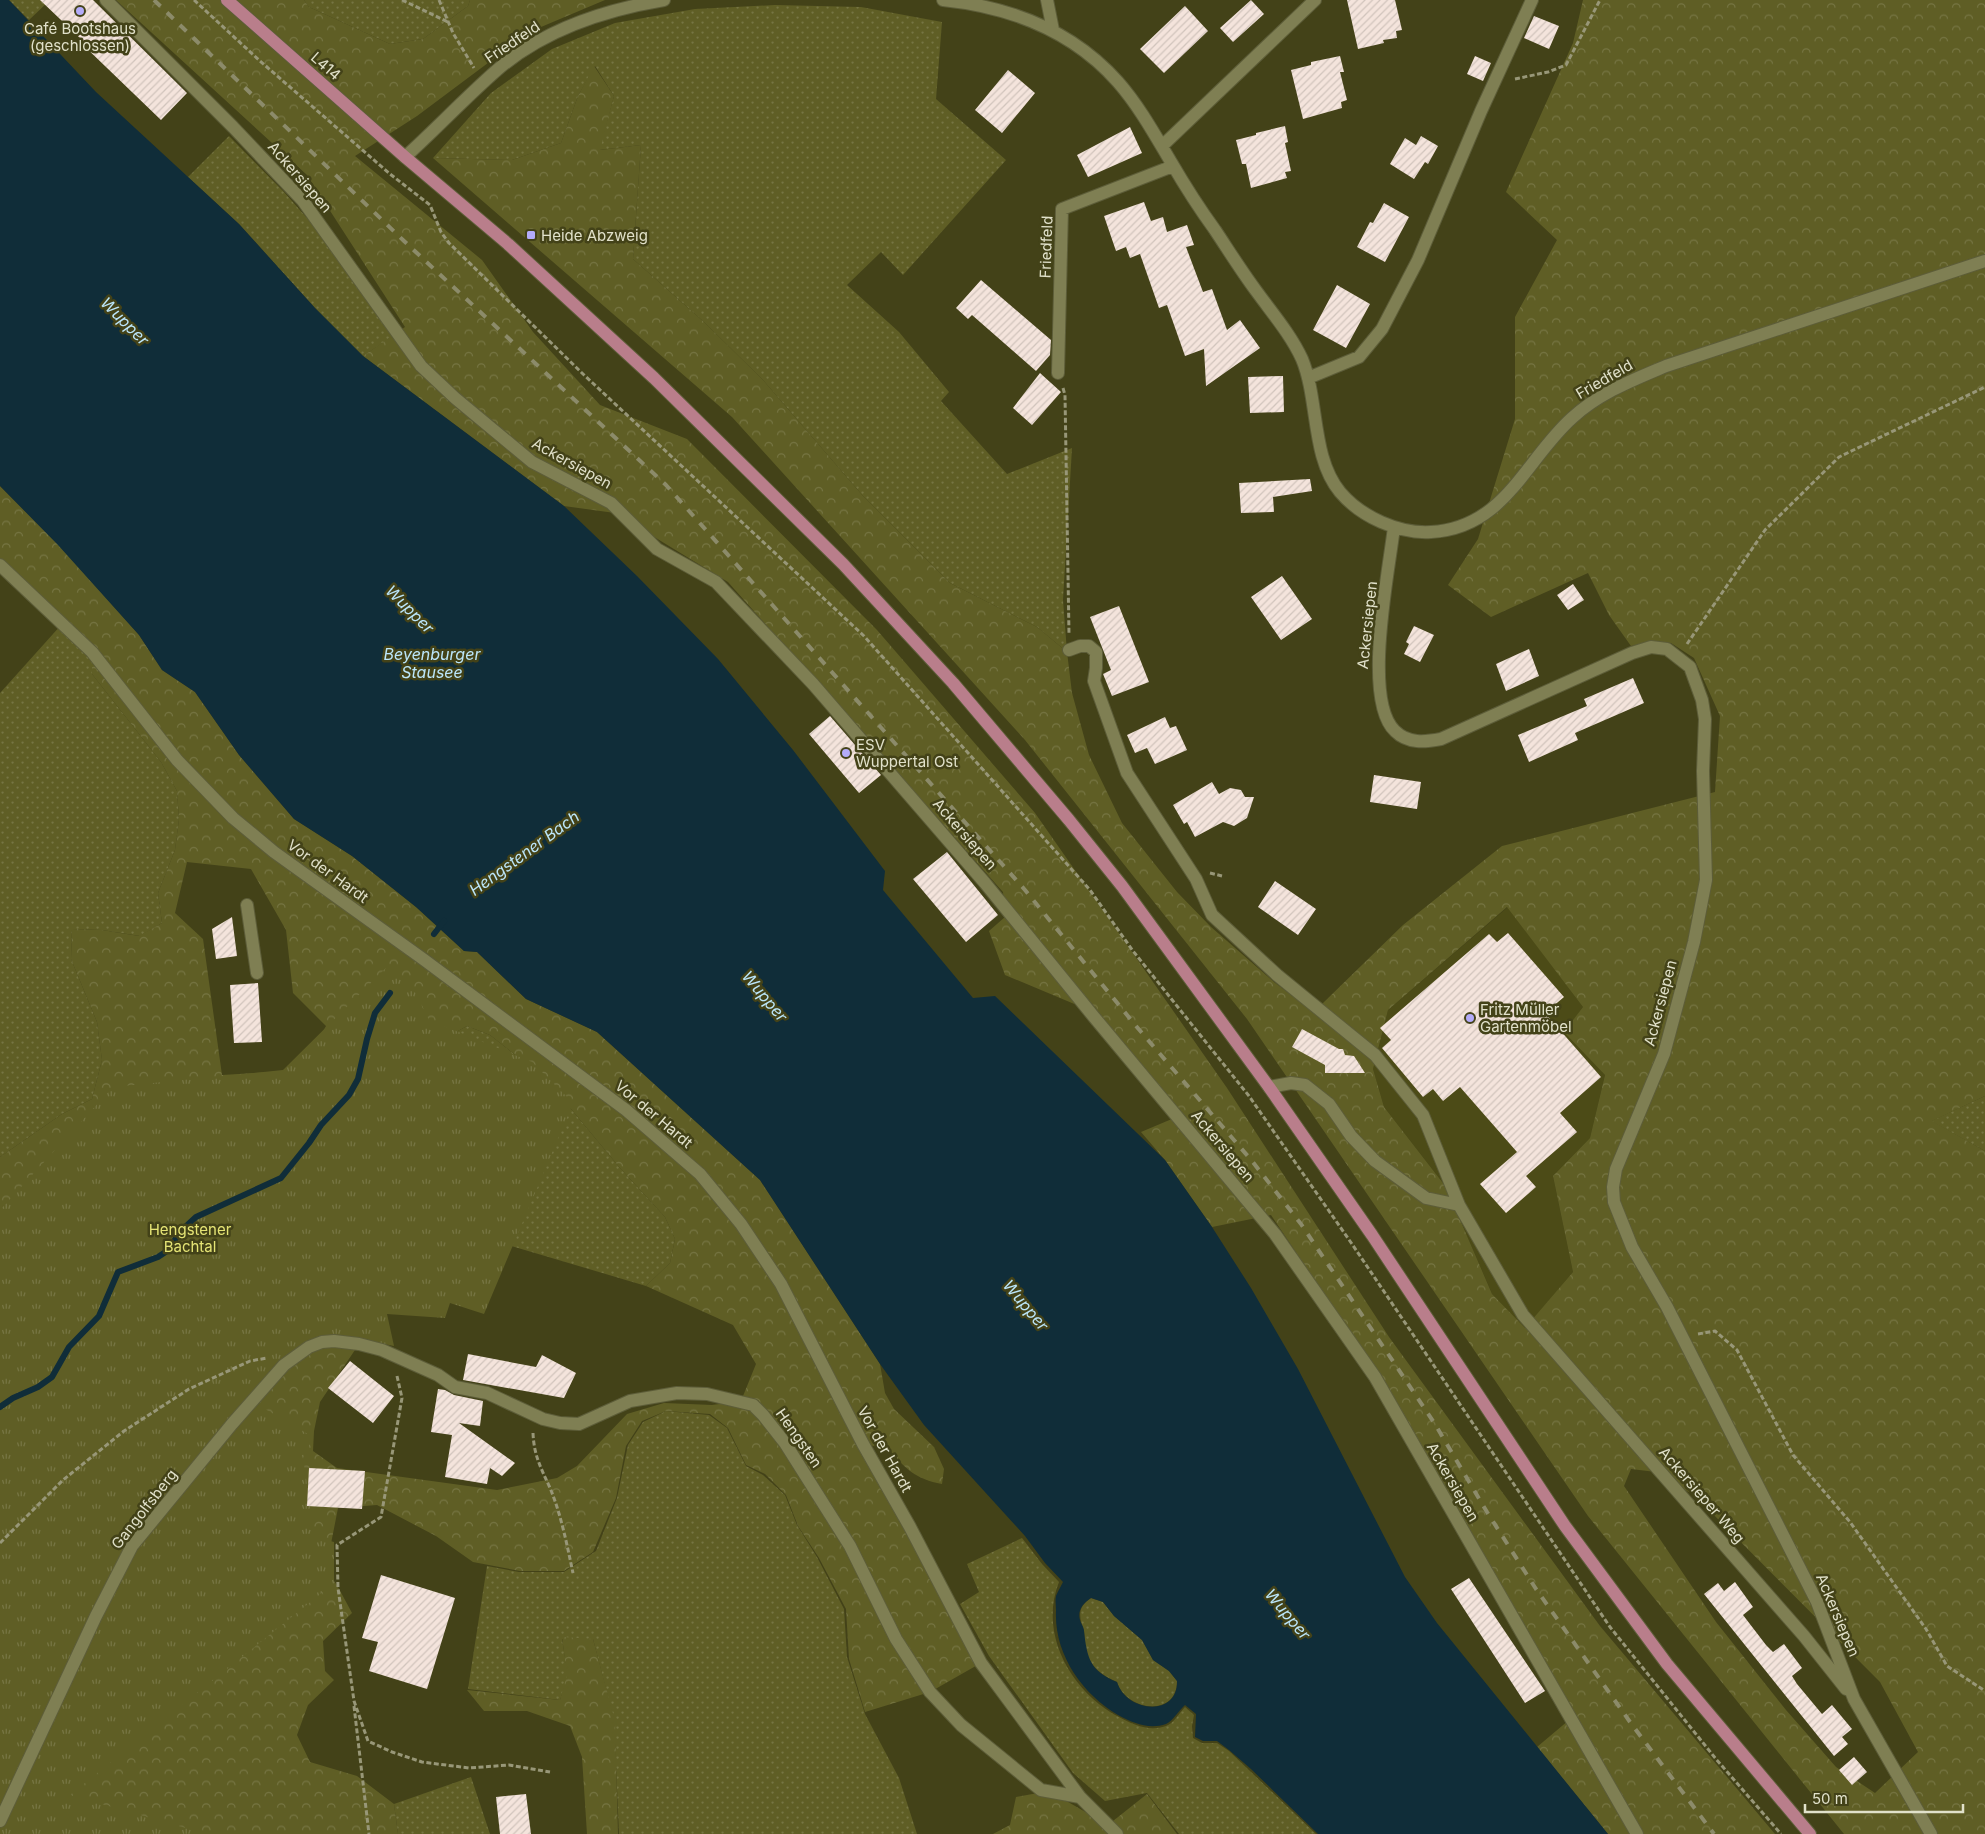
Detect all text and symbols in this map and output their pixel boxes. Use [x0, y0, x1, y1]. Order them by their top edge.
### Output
marker: Café Bootshaus (geschlossen) [74, 5, 86, 17]
street label: Friedfeld [481, 17, 543, 67]
place label: Café Bootshaus (geschlossen) [24, 19, 136, 55]
street label: L414 [307, 48, 345, 84]
street label: Ackersiepen [264, 137, 336, 217]
street label: Friedfeld [1035, 215, 1057, 279]
place label: Heide Abzweig [541, 226, 648, 245]
marker: Heide Abzweig [525, 229, 537, 241]
water label: Wupper [97, 293, 154, 350]
street label: Friedfeld [1572, 355, 1636, 403]
street label: Ackersiepen [529, 433, 615, 493]
street label: Ackersiepen [1353, 580, 1381, 670]
water label: Wupper [382, 581, 439, 638]
water label: Beyenburger Stausee [384, 644, 481, 682]
place label: ESV Wuppertal Ost [856, 735, 958, 771]
marker: ESV Wuppertal Ost [840, 747, 852, 759]
street label: Ackersiepen [929, 794, 1001, 874]
water label: Hengstener Bach [465, 806, 583, 900]
street label: Vor der Hardt [284, 835, 372, 907]
street label: Ackersiepen [1639, 958, 1681, 1048]
water label: Wupper [738, 967, 793, 1026]
place label: Fritz Müller Gartenmöbel [1480, 1000, 1572, 1036]
marker: Fritz Müller Gartenmöbel [1464, 1012, 1476, 1024]
street label: Vor der Hardt [611, 1076, 697, 1152]
street label: Ackersiepen [1187, 1106, 1259, 1186]
park label: Hengstener Bachtal [149, 1220, 232, 1256]
water label: Wupper [999, 1276, 1054, 1335]
street label: Vor der Hardt [854, 1403, 917, 1495]
street label: Hengsten [772, 1405, 826, 1471]
street label: Ackersiepen [1423, 1439, 1483, 1525]
street label: Ackersieper Weg [1655, 1443, 1749, 1547]
street label: Gangolfsberg [107, 1465, 181, 1553]
street label: Ackersiepen [1812, 1571, 1864, 1659]
water label: Wupper [1261, 1585, 1316, 1644]
scale bar [1805, 1782, 1962, 1814]
text: 50 m [1812, 1789, 1848, 1808]

